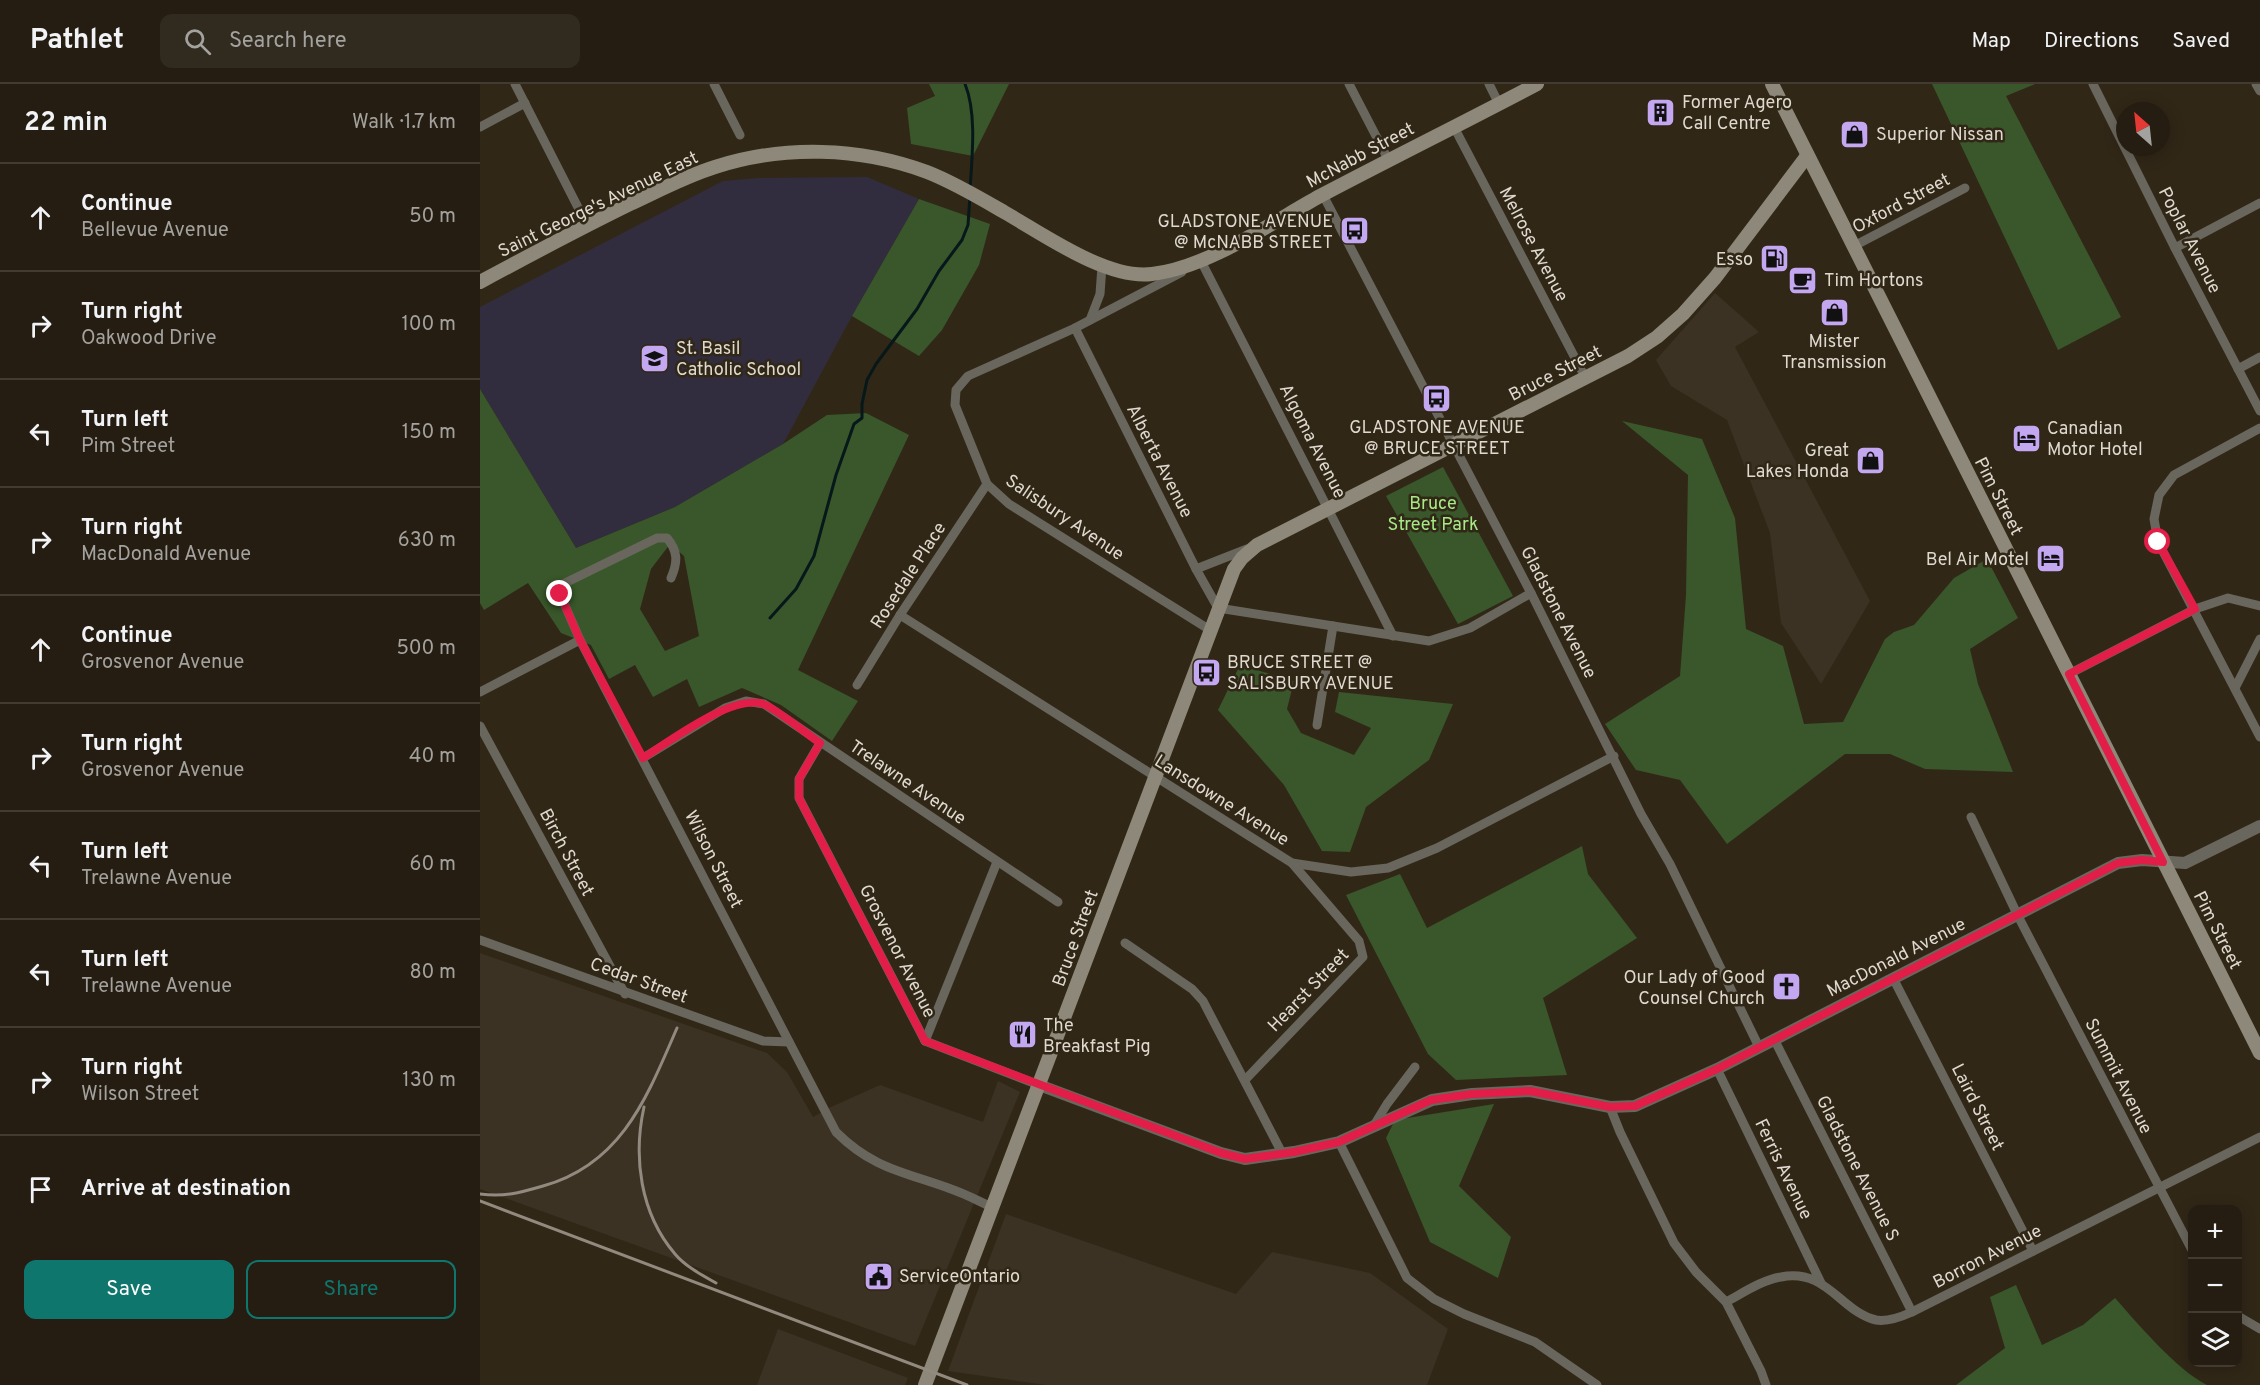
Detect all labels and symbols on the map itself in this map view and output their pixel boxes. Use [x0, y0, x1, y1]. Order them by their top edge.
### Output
place label: Former Agero Call Centre [1682, 92, 1792, 136]
building icon: Former Agero Call Centre [1645, 96, 1677, 128]
north arrow [2116, 102, 2170, 156]
street label: McNabb Street [1303, 118, 1419, 194]
shop icon: Superior Nissan [1839, 118, 1871, 150]
place label: Superior Nissan [1876, 124, 2004, 147]
street label: Saint George's Avenue East [495, 147, 702, 264]
street label: Oxford Street [1849, 169, 1955, 240]
street label: Melrose Avenue [1493, 183, 1573, 306]
street label: Poplar Avenue [2152, 184, 2225, 298]
place label: GLADSTONE AVENUE @ McNABB STREET [1157, 211, 1333, 255]
bus stop icon: GLADSTONE AVENUE @ McNABB STREET [1338, 215, 1370, 247]
fuel station icon: Esso [1758, 243, 1790, 275]
place label: Esso [1716, 249, 1753, 272]
cafe icon: Tim Hortons [1787, 264, 1819, 296]
place label: Tim Hortons [1824, 270, 1924, 293]
shop icon: Mister Transmission [1818, 296, 1850, 328]
place label: Mister Transmission [1781, 331, 1887, 375]
place label: St. Basil Catholic School [676, 338, 801, 382]
street label: Bruce Street [1505, 341, 1606, 408]
school or university icon: St. Basil Catholic School [639, 342, 671, 374]
street label: Algoma Avenue [1273, 381, 1350, 503]
bus stop icon: GLADSTONE AVENUE @ BRUCE STREET [1421, 382, 1453, 414]
street label: Alberta Avenue [1120, 401, 1197, 522]
place label: GLADSTONE AVENUE @ BRUCE STREET [1349, 417, 1525, 461]
place label: Canadian Motor Hotel [2047, 418, 2143, 462]
hotel icon: Canadian Motor Hotel [2010, 422, 2042, 454]
place label: Great Lakes Honda [1746, 440, 1849, 484]
shop icon: Great Lakes Honda [1854, 444, 1886, 476]
street label: Pim Street [1968, 454, 2027, 540]
street label: Salisbury Avenue [1000, 470, 1128, 567]
park label: Bruce Street Park [1388, 493, 1478, 537]
street label: Rosedale Place [866, 518, 952, 633]
route start [2144, 528, 2170, 554]
street label: Gladstone Avenue [1514, 543, 1601, 683]
hotel icon: Bel Air Motel [2034, 543, 2066, 575]
place label: Bel Air Motel [1926, 549, 2029, 572]
route end [546, 580, 572, 606]
place label: BRUCE STREET @ SALISBURY AVENUE [1227, 652, 1394, 696]
bus stop icon: BRUCE STREET @ SALISBURY AVENUE [1190, 656, 1222, 688]
street label: Trelawne Avenue [844, 736, 970, 831]
street label: Lansdowne Avenue [1149, 751, 1293, 852]
street label: Birch Street [533, 805, 598, 900]
street label: Wilson Street [678, 807, 747, 912]
street label: Grosvenor Avenue [853, 881, 940, 1022]
street label: Bruce Street [1048, 887, 1105, 990]
street label: Pim Street [2187, 888, 2246, 974]
street label: MacDonald Avenue [1823, 913, 1970, 1003]
street label: Hearst Street [1263, 944, 1355, 1038]
street label: Cedar Street [586, 953, 691, 1010]
place label: Our Lady of Good Counsel Church [1623, 967, 1765, 1011]
church icon: Our Lady of Good Counsel Church [1770, 971, 1802, 1003]
place label: The Breakfast Pig [1043, 1015, 1151, 1059]
street label: Summit Avenue [2079, 1015, 2157, 1138]
restaurant icon: The Breakfast Pig [1006, 1019, 1038, 1051]
street label: Laird Street [1945, 1060, 2008, 1155]
street label: Gladstone Avenue S [1810, 1092, 1903, 1245]
street label: Ferris Avenue [1748, 1116, 1817, 1224]
street label: Borron Avenue [1929, 1220, 2046, 1295]
public building icon: ServiceOntario [862, 1260, 894, 1292]
place label: ServiceOntario [899, 1266, 1020, 1289]

